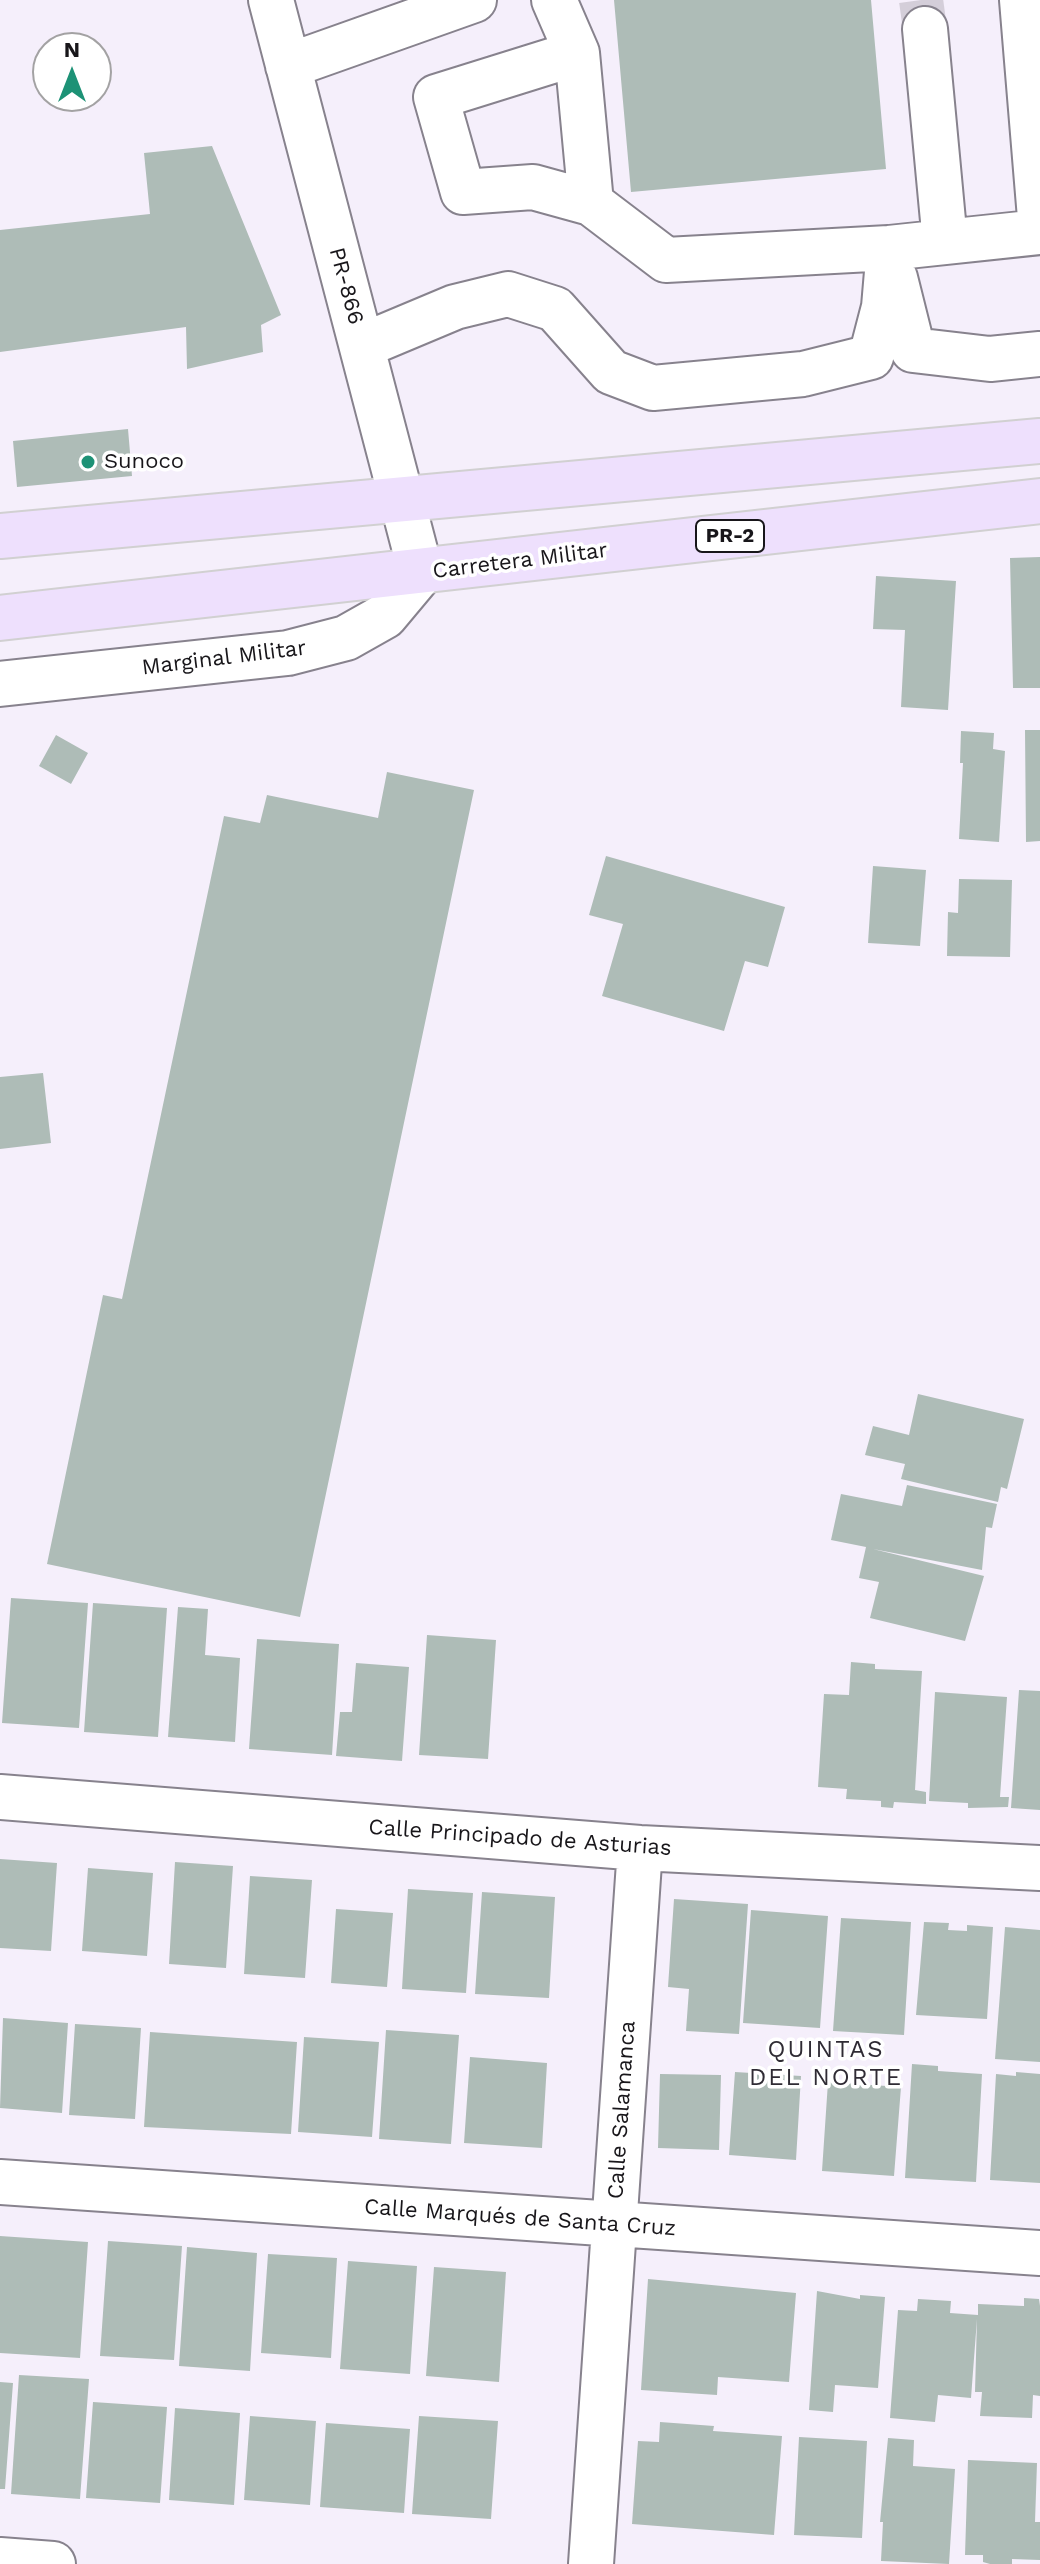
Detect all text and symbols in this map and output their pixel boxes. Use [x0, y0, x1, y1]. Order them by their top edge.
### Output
north arrow [32, 32, 112, 112]
text: N [64, 37, 80, 62]
street label: PR-866 [323, 245, 369, 327]
place label: Sunoco [104, 449, 184, 475]
marker: Sunoco [79, 453, 97, 471]
road number: PR-2 [696, 520, 764, 552]
street label: Carretera Militar [431, 537, 609, 585]
street label: Marginal Militar [140, 635, 308, 681]
street label: Calle Principado de Asturias [368, 1814, 672, 1862]
street label: Calle Salamanca [603, 2020, 641, 2200]
district label: QUINTAS DEL NORTE [749, 2036, 903, 2092]
street label: Calle Marqués de Santa Cruz [363, 2194, 677, 2242]

